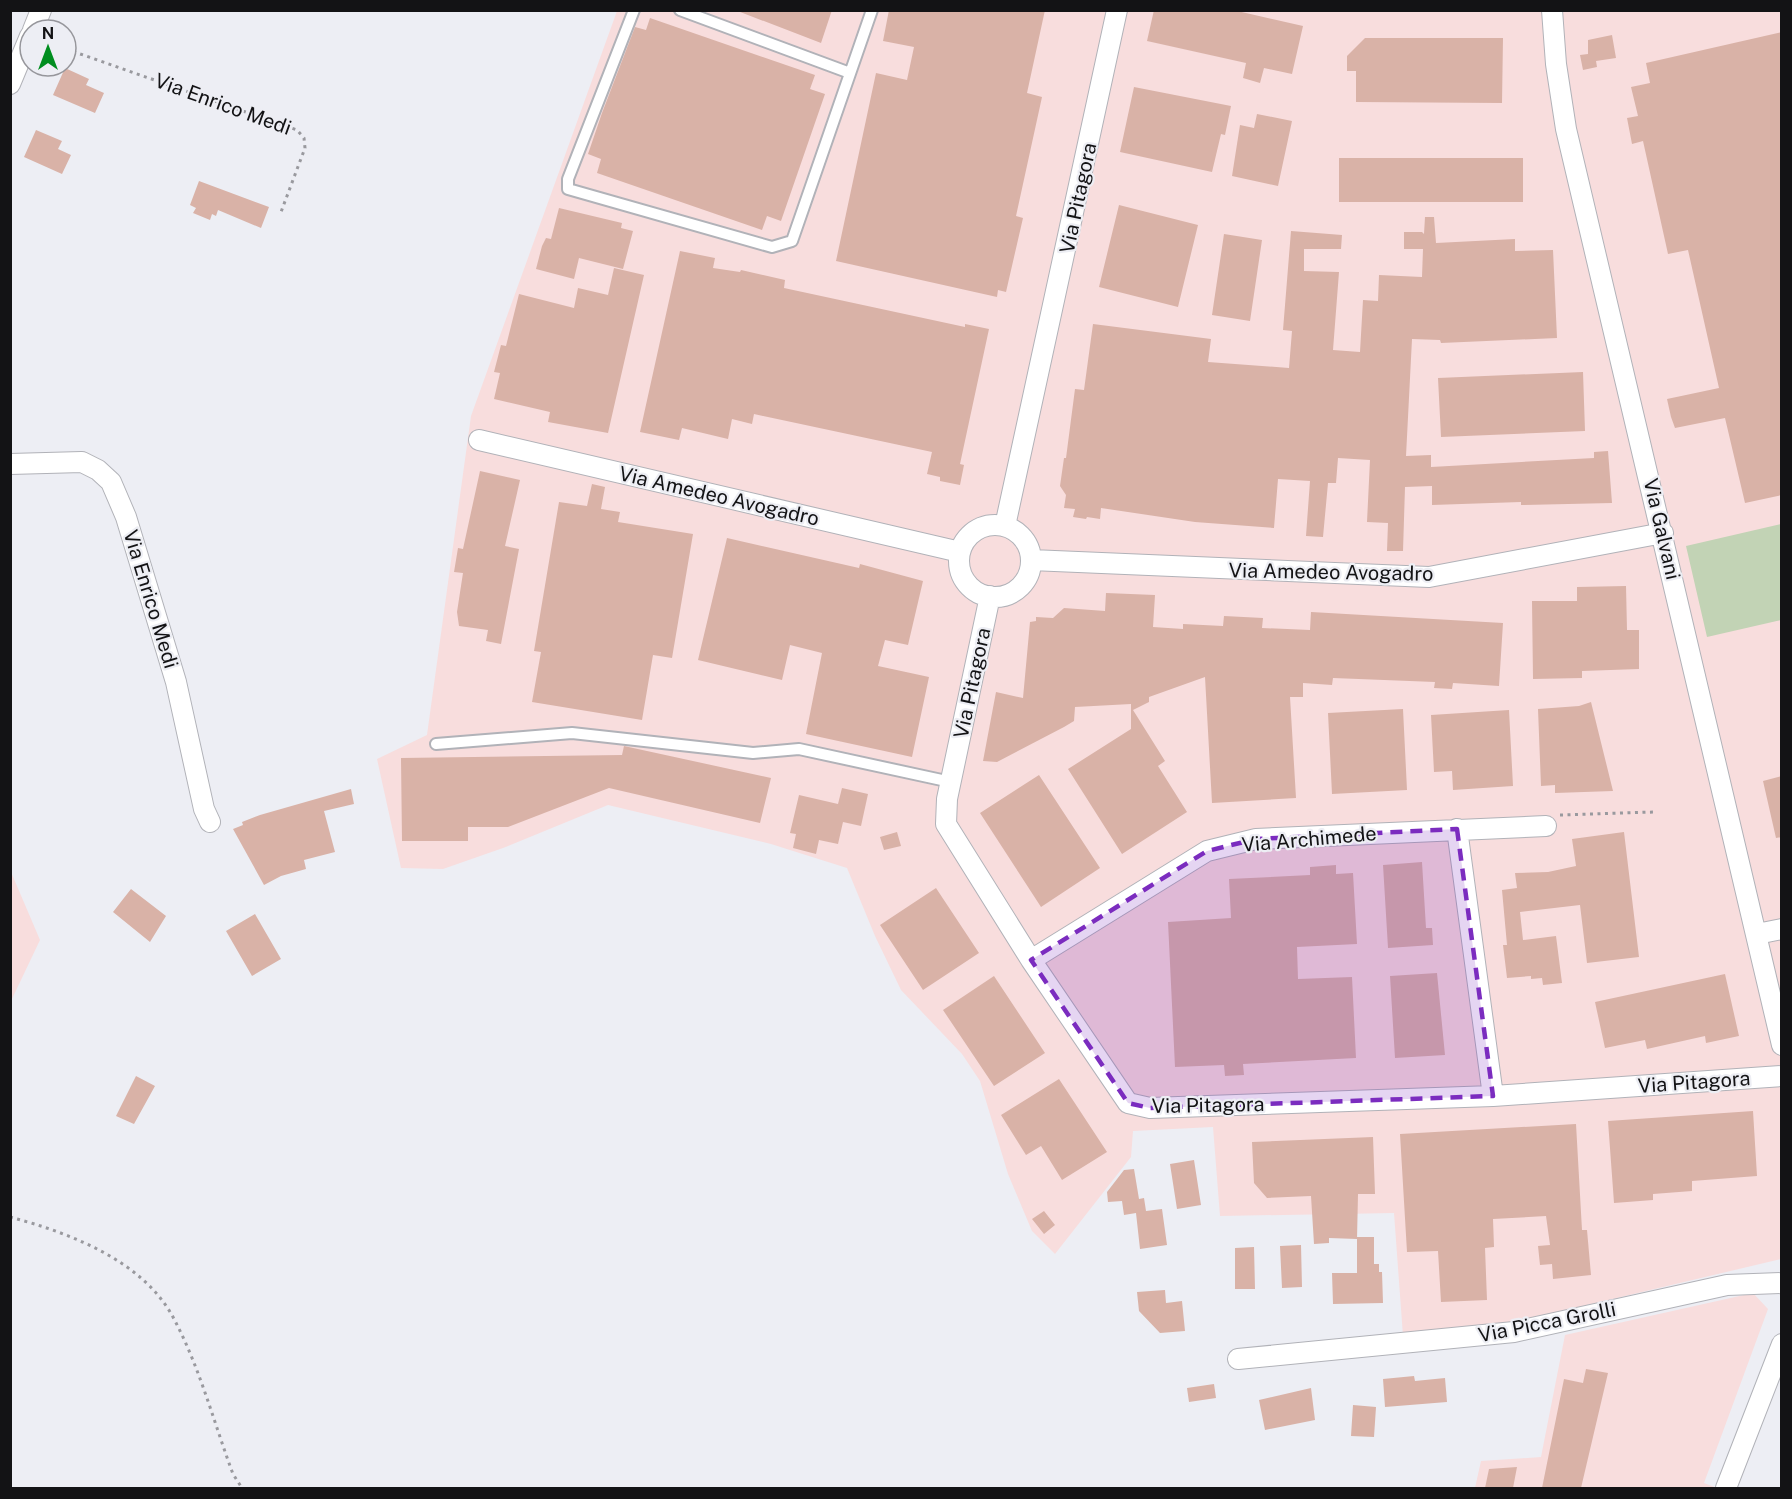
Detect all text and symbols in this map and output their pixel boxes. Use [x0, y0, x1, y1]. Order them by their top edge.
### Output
north arrow [18, 18, 78, 78]
text: N [42, 24, 54, 43]
street label: Via Enrico Medi [151, 68, 295, 140]
street label: Via Pitagora [1055, 140, 1101, 256]
street label: Via Amedeo Avogadro [617, 461, 821, 531]
street label: Via Galvani [1639, 476, 1685, 582]
street label: Via Enrico Medi [119, 527, 183, 671]
street label: Via Amedeo Avogadro [1228, 558, 1434, 586]
street label: Via Pitagora [949, 625, 995, 741]
street label: Via Archimede [1241, 821, 1377, 857]
street label: Via Pitagora [1637, 1066, 1751, 1098]
street label: Via Pitagora [1151, 1092, 1265, 1118]
street label: Via Picca Grolli [1476, 1297, 1618, 1347]

